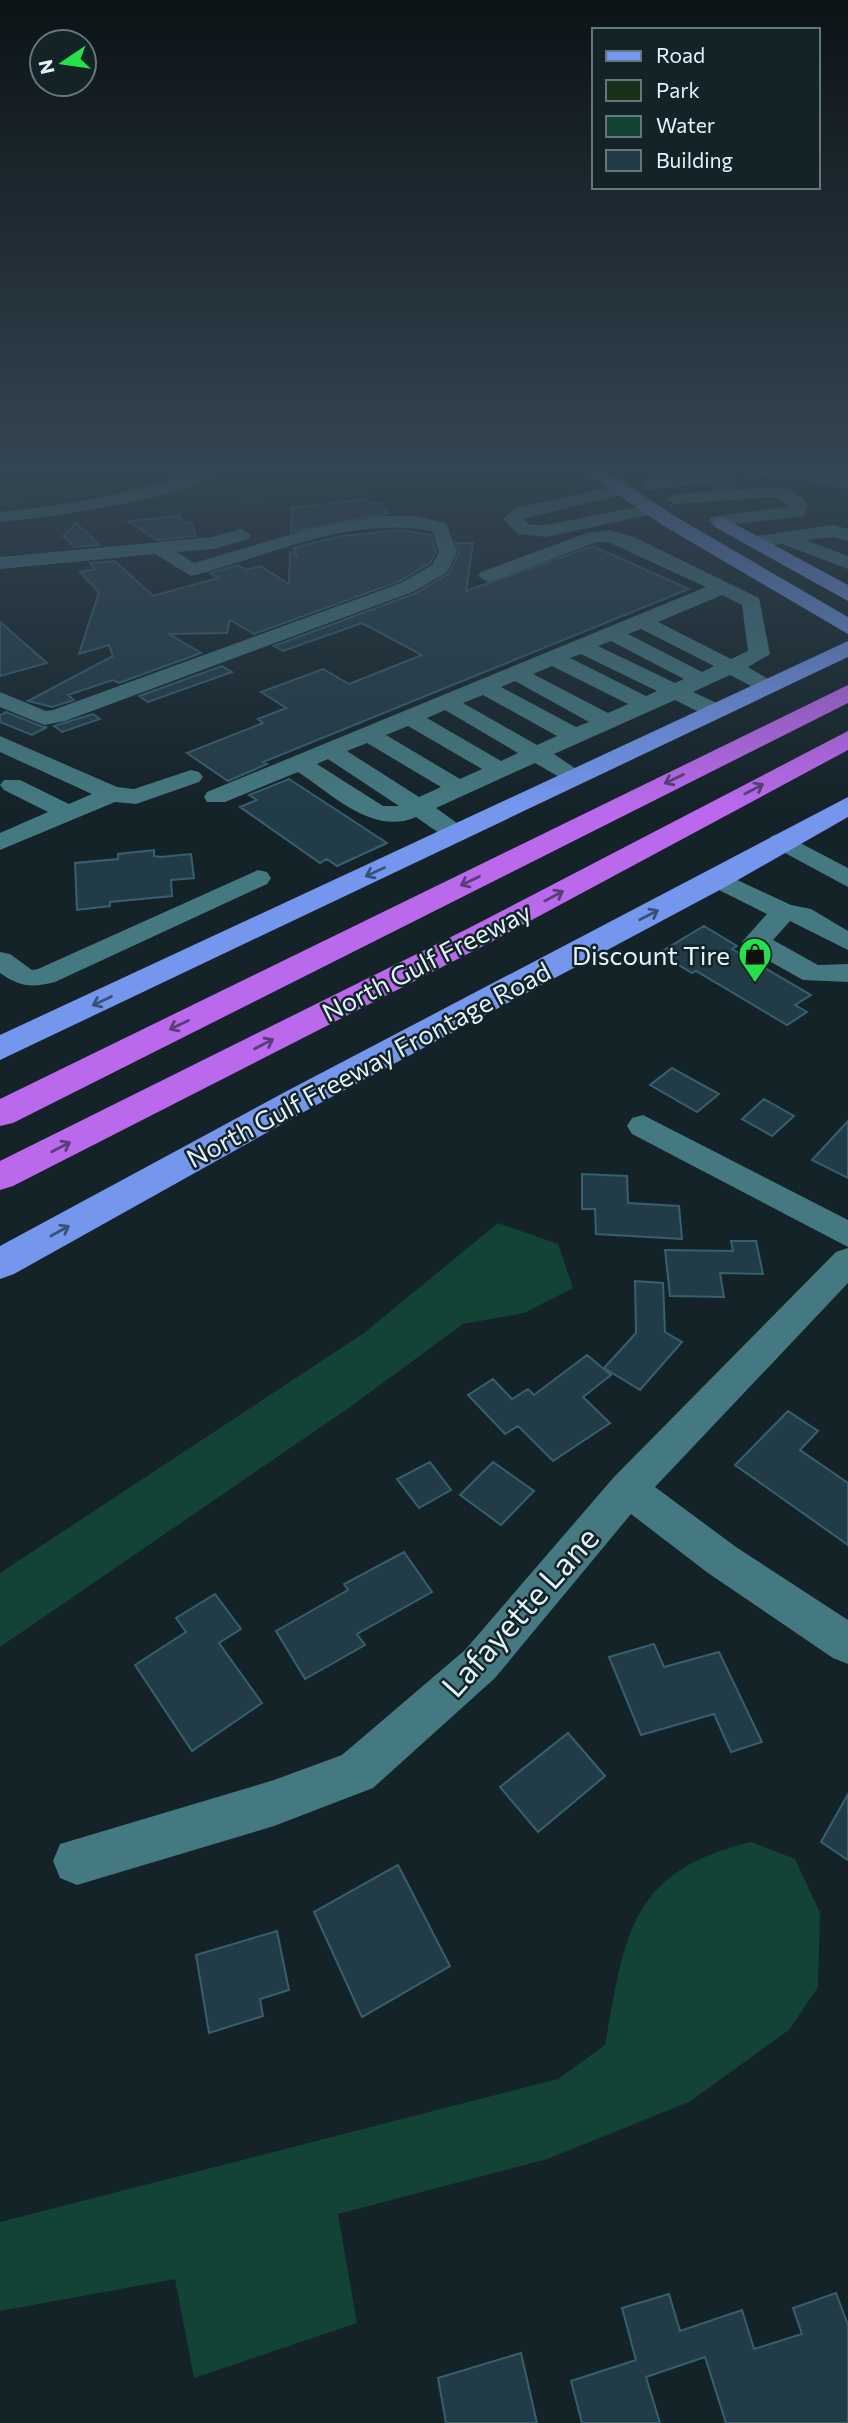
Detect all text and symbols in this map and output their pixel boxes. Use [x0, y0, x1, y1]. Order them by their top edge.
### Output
north arrow [28, 28, 98, 98]
legend [592, 28, 820, 189]
text: Road [656, 42, 705, 67]
text: N [33, 57, 59, 76]
text: Park [656, 77, 700, 102]
text: Water [656, 112, 715, 137]
text: Building [656, 147, 733, 172]
one-way arrow [664, 773, 685, 787]
one-way arrow [744, 781, 764, 795]
one-way arrow [365, 866, 386, 880]
one-way arrow [460, 874, 481, 888]
one-way arrow [543, 888, 563, 902]
street label: North Gulf Freeway [316, 895, 536, 1027]
one-way arrow [638, 908, 659, 921]
shop icon: Discount Tire [736, 935, 774, 984]
place label: Discount Tire [572, 939, 730, 970]
street label: North Gulf Freeway Frontage Road [181, 955, 555, 1173]
one-way arrow [92, 995, 113, 1008]
one-way arrow [169, 1019, 190, 1033]
one-way arrow [253, 1036, 274, 1050]
one-way arrow [50, 1139, 71, 1153]
one-way arrow [49, 1224, 70, 1237]
street label: Lafayette Lane [432, 1517, 606, 1705]

